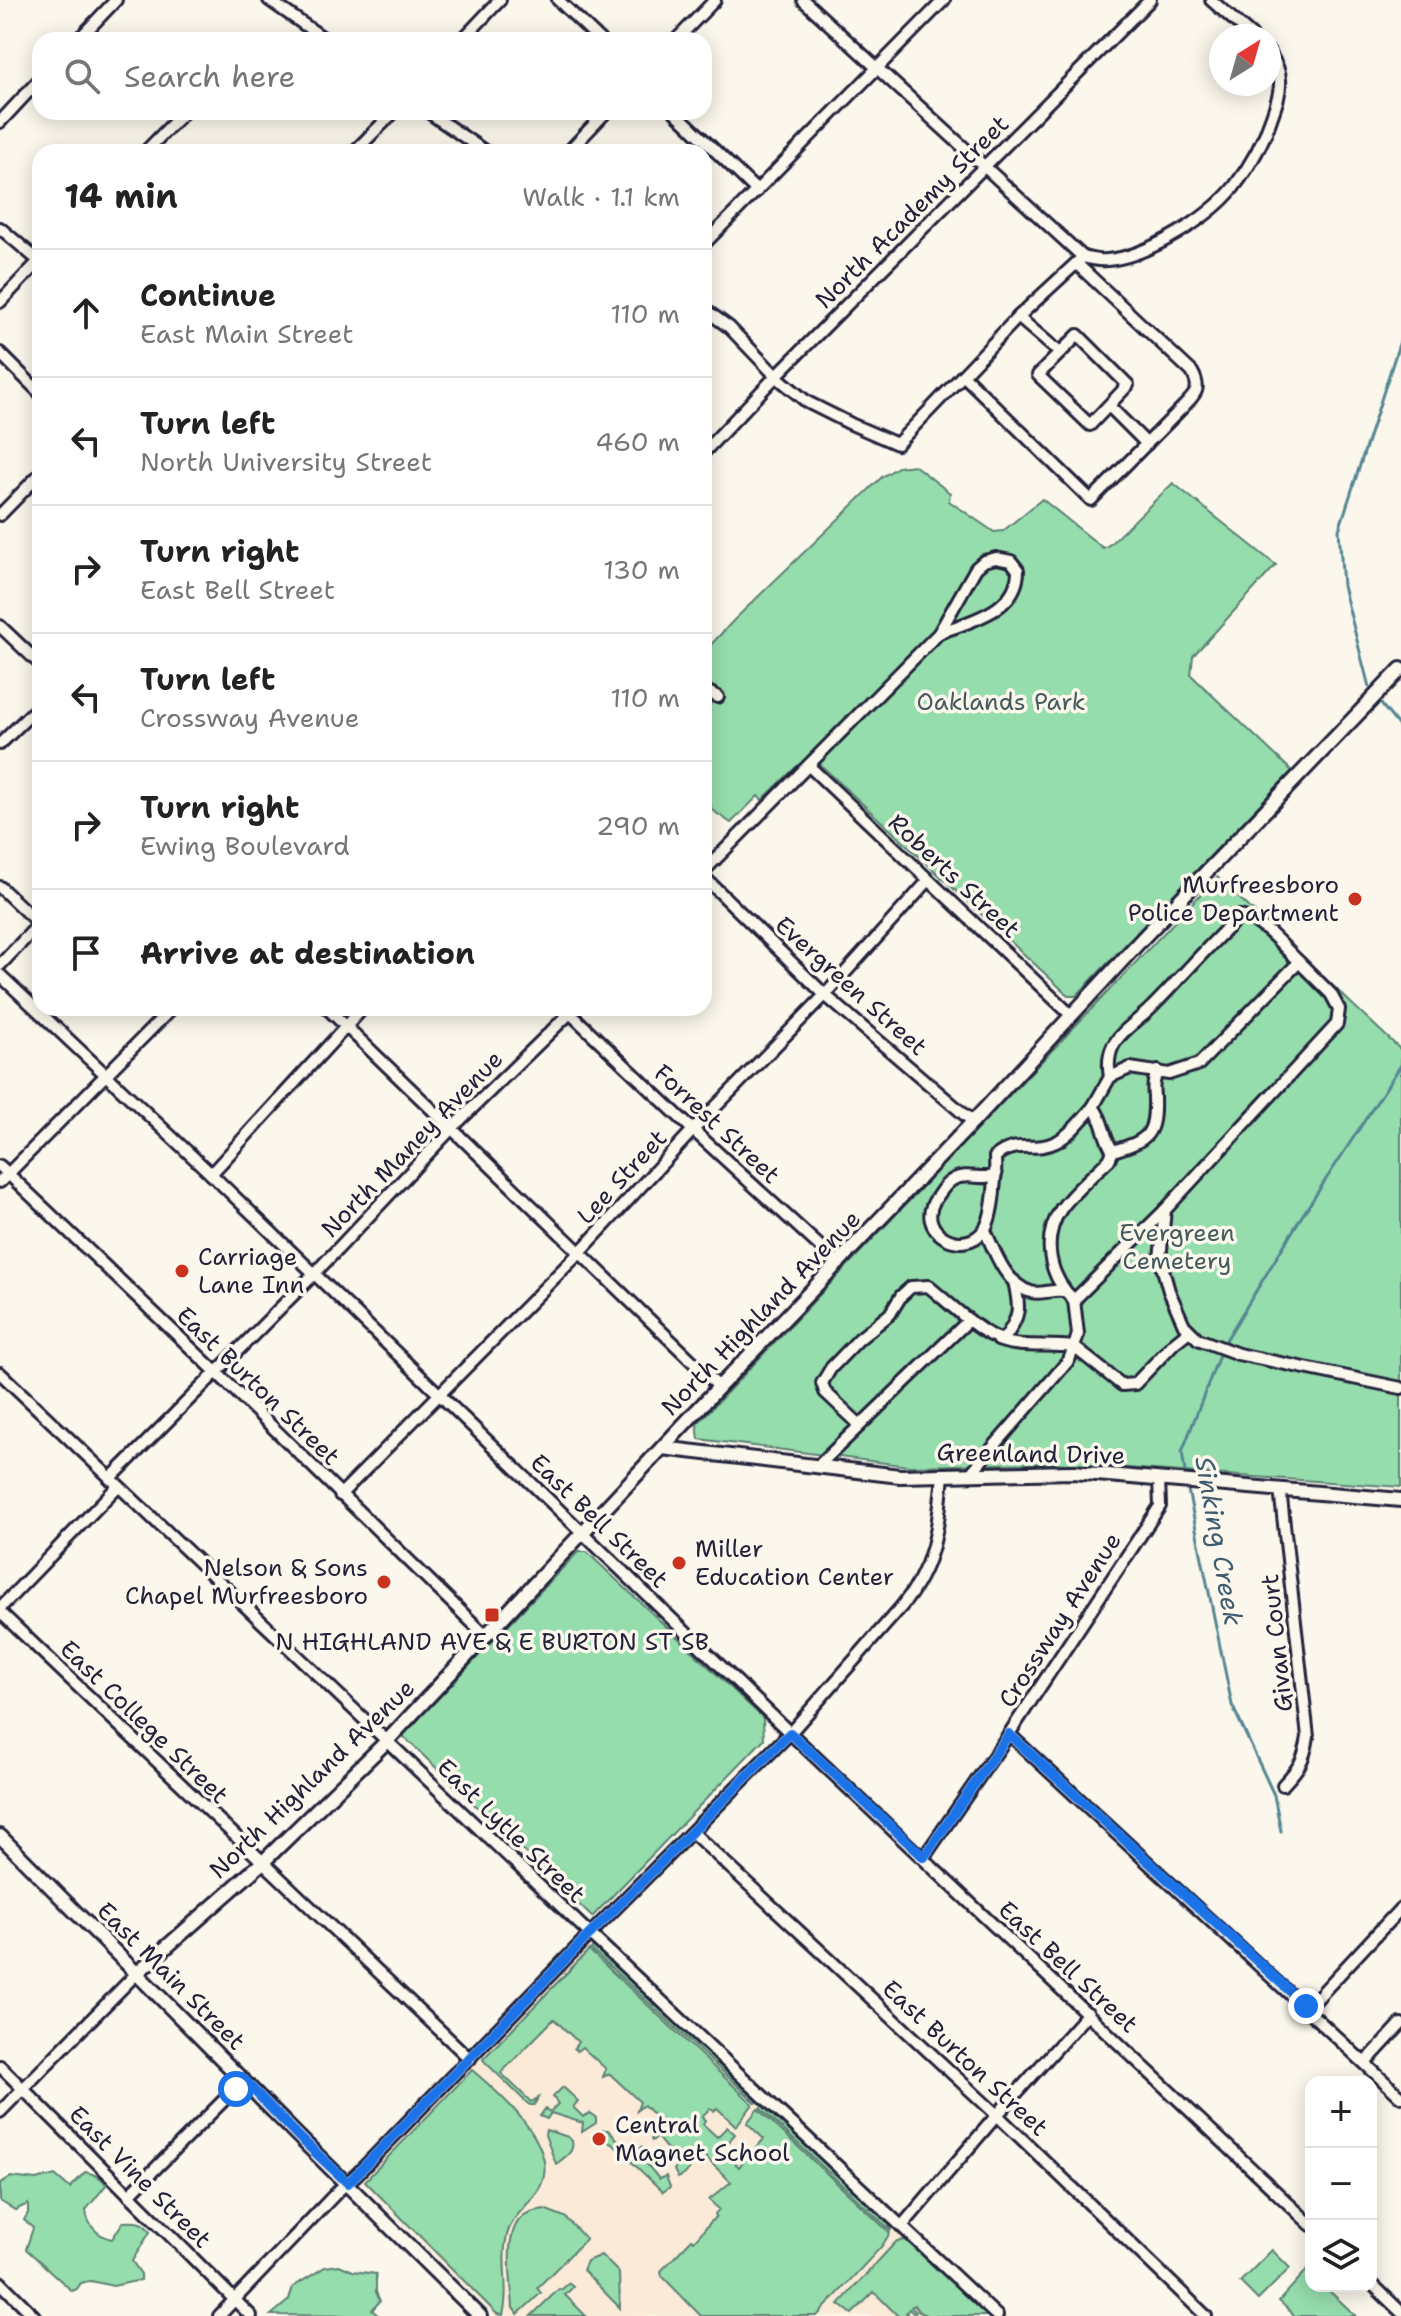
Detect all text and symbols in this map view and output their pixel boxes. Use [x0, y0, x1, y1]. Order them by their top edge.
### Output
north arrow [1209, 24, 1281, 96]
search box [32, 32, 712, 120]
icon: search [60, 54, 104, 98]
text: Search here [124, 56, 295, 97]
street label: North Academy Street [808, 108, 1016, 316]
text: 14 min [64, 173, 178, 219]
text: Walk · 1.1 km [522, 179, 680, 214]
text: Continue [140, 275, 276, 316]
icon: ahead [64, 291, 108, 335]
text: 110 m [610, 296, 680, 331]
text: East Main Street [140, 316, 354, 351]
text: Turn left [140, 403, 275, 444]
icon: left [64, 419, 108, 463]
text: 460 m [595, 424, 680, 459]
text: North University Street [140, 444, 432, 479]
text: Turn right [140, 531, 299, 572]
icon: right [64, 547, 108, 591]
text: 130 m [603, 552, 680, 587]
text: East Bell Street [140, 572, 335, 607]
text: Turn left [140, 659, 275, 700]
icon: left [64, 675, 108, 719]
text: 110 m [610, 680, 680, 715]
park label: Oaklands Park [917, 686, 1085, 718]
text: Crossway Avenue [140, 700, 359, 735]
text: Turn right [140, 787, 299, 828]
icon: right [64, 803, 108, 847]
street label: Roberts Street [881, 807, 1027, 945]
text: 290 m [596, 808, 680, 843]
text: Ewing Boulevard [140, 828, 350, 863]
place label: Murfreesboro Police Department [1128, 869, 1339, 929]
marker: Murfreesboro Police Department [1346, 890, 1364, 908]
street label: Evergreen Street [768, 909, 934, 1063]
icon: arrive [64, 931, 108, 975]
text: Arrive at destination [140, 933, 475, 974]
street label: North Maney Avenue [314, 1043, 510, 1245]
street label: Forrest Street [647, 1057, 787, 1191]
street label: Lee Street [570, 1123, 674, 1231]
street label: North Highland Avenue [654, 1203, 868, 1423]
park label: Evergreen Cemetery [1119, 1217, 1235, 1277]
place label: Carriage Lane Inn [198, 1241, 304, 1301]
marker: Carriage Lane Inn [173, 1262, 191, 1280]
street label: East Burton Street [169, 1300, 347, 1472]
street label: Greenland Drive [936, 1436, 1126, 1472]
street label: East Bell Street [523, 1447, 675, 1595]
water label: Sinking Creek [1187, 1454, 1252, 1628]
street label: Crossway Avenue [991, 1526, 1129, 1714]
place label: Miller Education Center [695, 1533, 894, 1593]
place label: Nelson & Sons Chapel Murfreesboro [125, 1552, 368, 1612]
marker: Miller Education Center [670, 1554, 688, 1572]
street label: Givan Court [1254, 1572, 1300, 1714]
marker: Nelson & Sons Chapel Murfreesboro [375, 1573, 393, 1591]
marker: N HIGHLAND AVE & E BURTON ST SB [483, 1606, 501, 1624]
place label: N HIGHLAND AVE & E BURTON ST SB [275, 1626, 709, 1658]
street label: East College Street [53, 1633, 235, 1811]
street label: North Highland Avenue [202, 1672, 422, 1886]
street label: East Lytle Street [430, 1752, 592, 1910]
street label: East Bell Street [991, 1894, 1145, 2040]
street label: East Main Street [90, 1895, 252, 2057]
street label: East Burton Street [875, 1973, 1055, 2143]
route end [1288, 1988, 1324, 2024]
route start [218, 2071, 254, 2107]
map controls [1305, 2076, 1377, 2292]
button: + [1305, 2076, 1377, 2148]
street label: East Vine Street [62, 2099, 218, 2255]
place label: Central Magnet School [615, 2109, 790, 2169]
marker: Central Magnet School [590, 2130, 608, 2148]
button: − [1305, 2148, 1377, 2220]
button: layers [1305, 2220, 1377, 2292]

